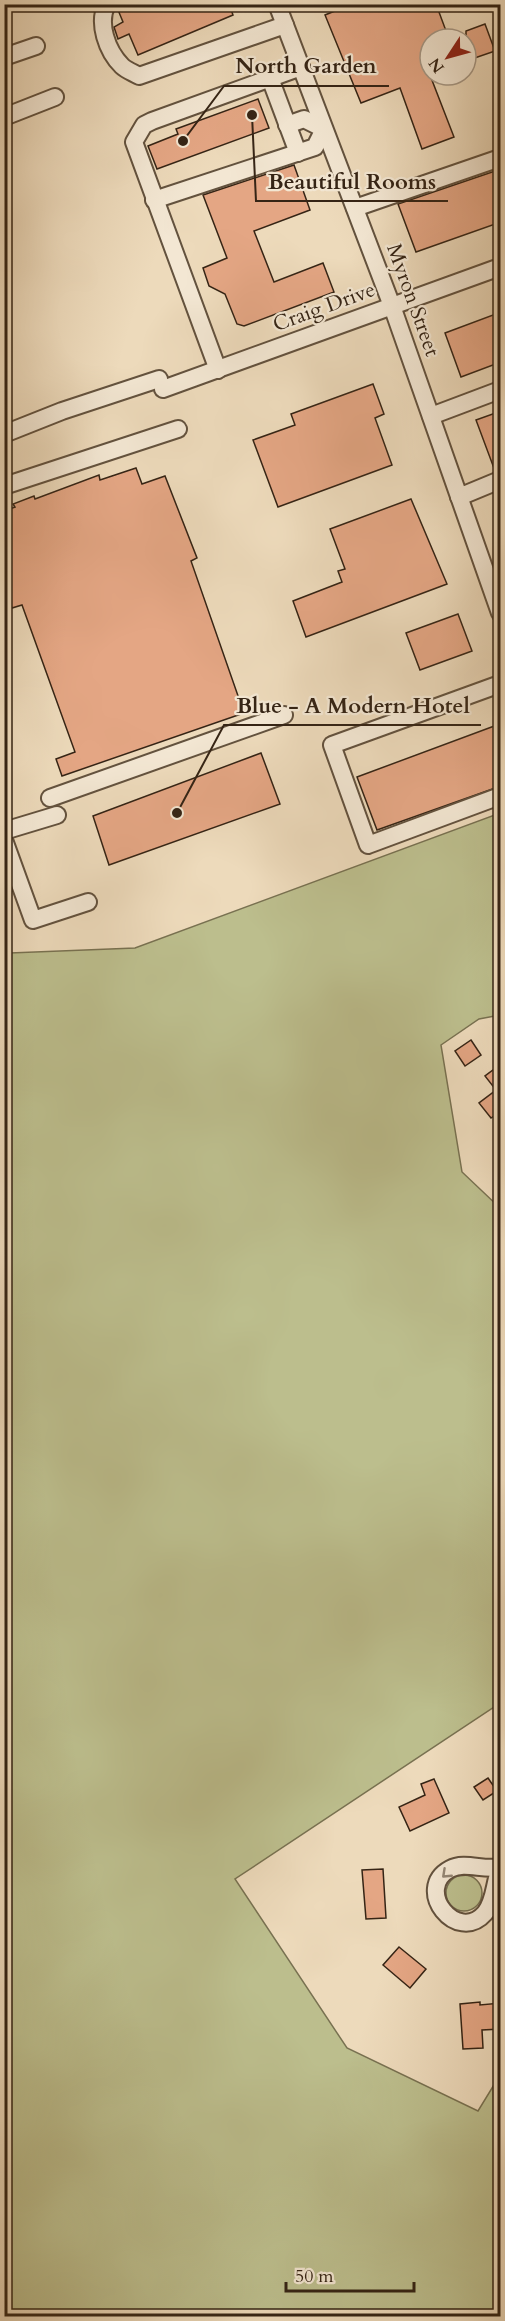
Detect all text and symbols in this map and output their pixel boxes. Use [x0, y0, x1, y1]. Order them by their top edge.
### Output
north arrow [418, 27, 478, 87]
callout: North Garden [224, 46, 389, 86]
text: North Garden [235, 51, 377, 81]
text: N [424, 53, 450, 77]
callout: Beautiful Rooms [256, 161, 448, 201]
text: Beautiful Rooms [268, 167, 436, 197]
street label: Myron Street [379, 240, 447, 361]
street label: Craig Drive [269, 275, 379, 339]
callout: Blue - A Modern Hotel [224, 685, 481, 725]
text: Blue - A Modern Hotel [236, 691, 470, 721]
one-way arrow [443, 1867, 453, 1878]
scale bar [286, 2255, 414, 2293]
text: 50 m [295, 2264, 334, 2289]

